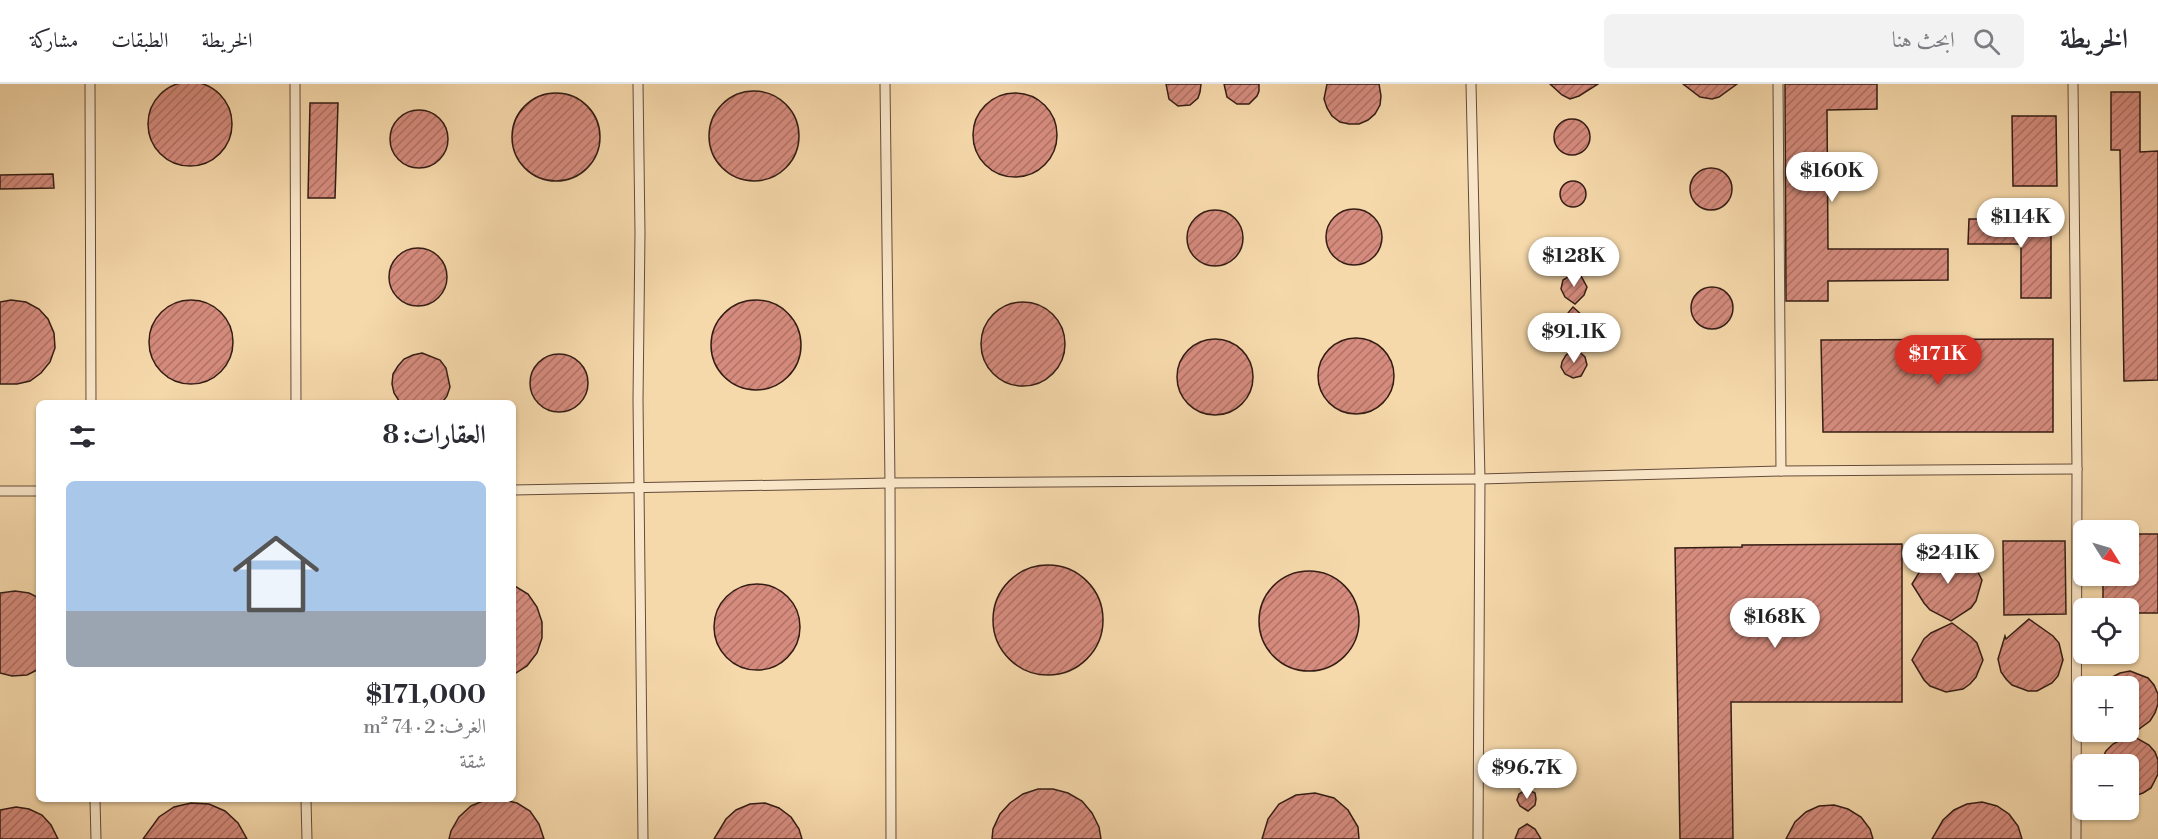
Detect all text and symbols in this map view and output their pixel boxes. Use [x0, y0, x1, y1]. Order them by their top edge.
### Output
search box [1604, 14, 2024, 68]
text: الخريطة [2060, 22, 2128, 57]
icon: search [1970, 25, 2003, 58]
text: ابحث هنا [1892, 27, 1955, 54]
text: مشاركة [30, 28, 78, 54]
text: الطبقات [111, 28, 168, 54]
text: الخريطة [201, 28, 253, 54]
pin: $160K [1790, 152, 1874, 203]
text: $160K [1800, 159, 1864, 184]
pin: $114K [1979, 198, 2063, 249]
text: $114K [1991, 205, 2051, 230]
pin: $128K [1532, 237, 1616, 288]
text: $128K [1542, 244, 1606, 269]
pin: $91.1K [1525, 313, 1623, 364]
text: $91.1K [1542, 320, 1606, 345]
pin: $171K [1896, 335, 1980, 386]
text: $171K [1909, 342, 1967, 367]
text: العقارات: 8 [383, 419, 486, 451]
icon: filters [66, 420, 99, 453]
icon: home [222, 520, 330, 628]
north arrow [2073, 520, 2139, 586]
map controls [2073, 520, 2139, 820]
pin: $241K [1906, 534, 1990, 585]
text: $241K [1916, 541, 1980, 566]
pin: $168K [1733, 598, 1817, 649]
button: locate [2073, 598, 2139, 664]
text: $168K [1744, 605, 1806, 630]
button: + [2073, 676, 2139, 742]
text: $171,000 [366, 679, 486, 711]
text: الغرف: 2 · 74 m² [363, 715, 486, 740]
pin: $96.7K [1478, 749, 1576, 800]
text: شقة [460, 750, 486, 775]
button: − [2073, 754, 2139, 820]
text: $96.7K [1492, 756, 1562, 781]

